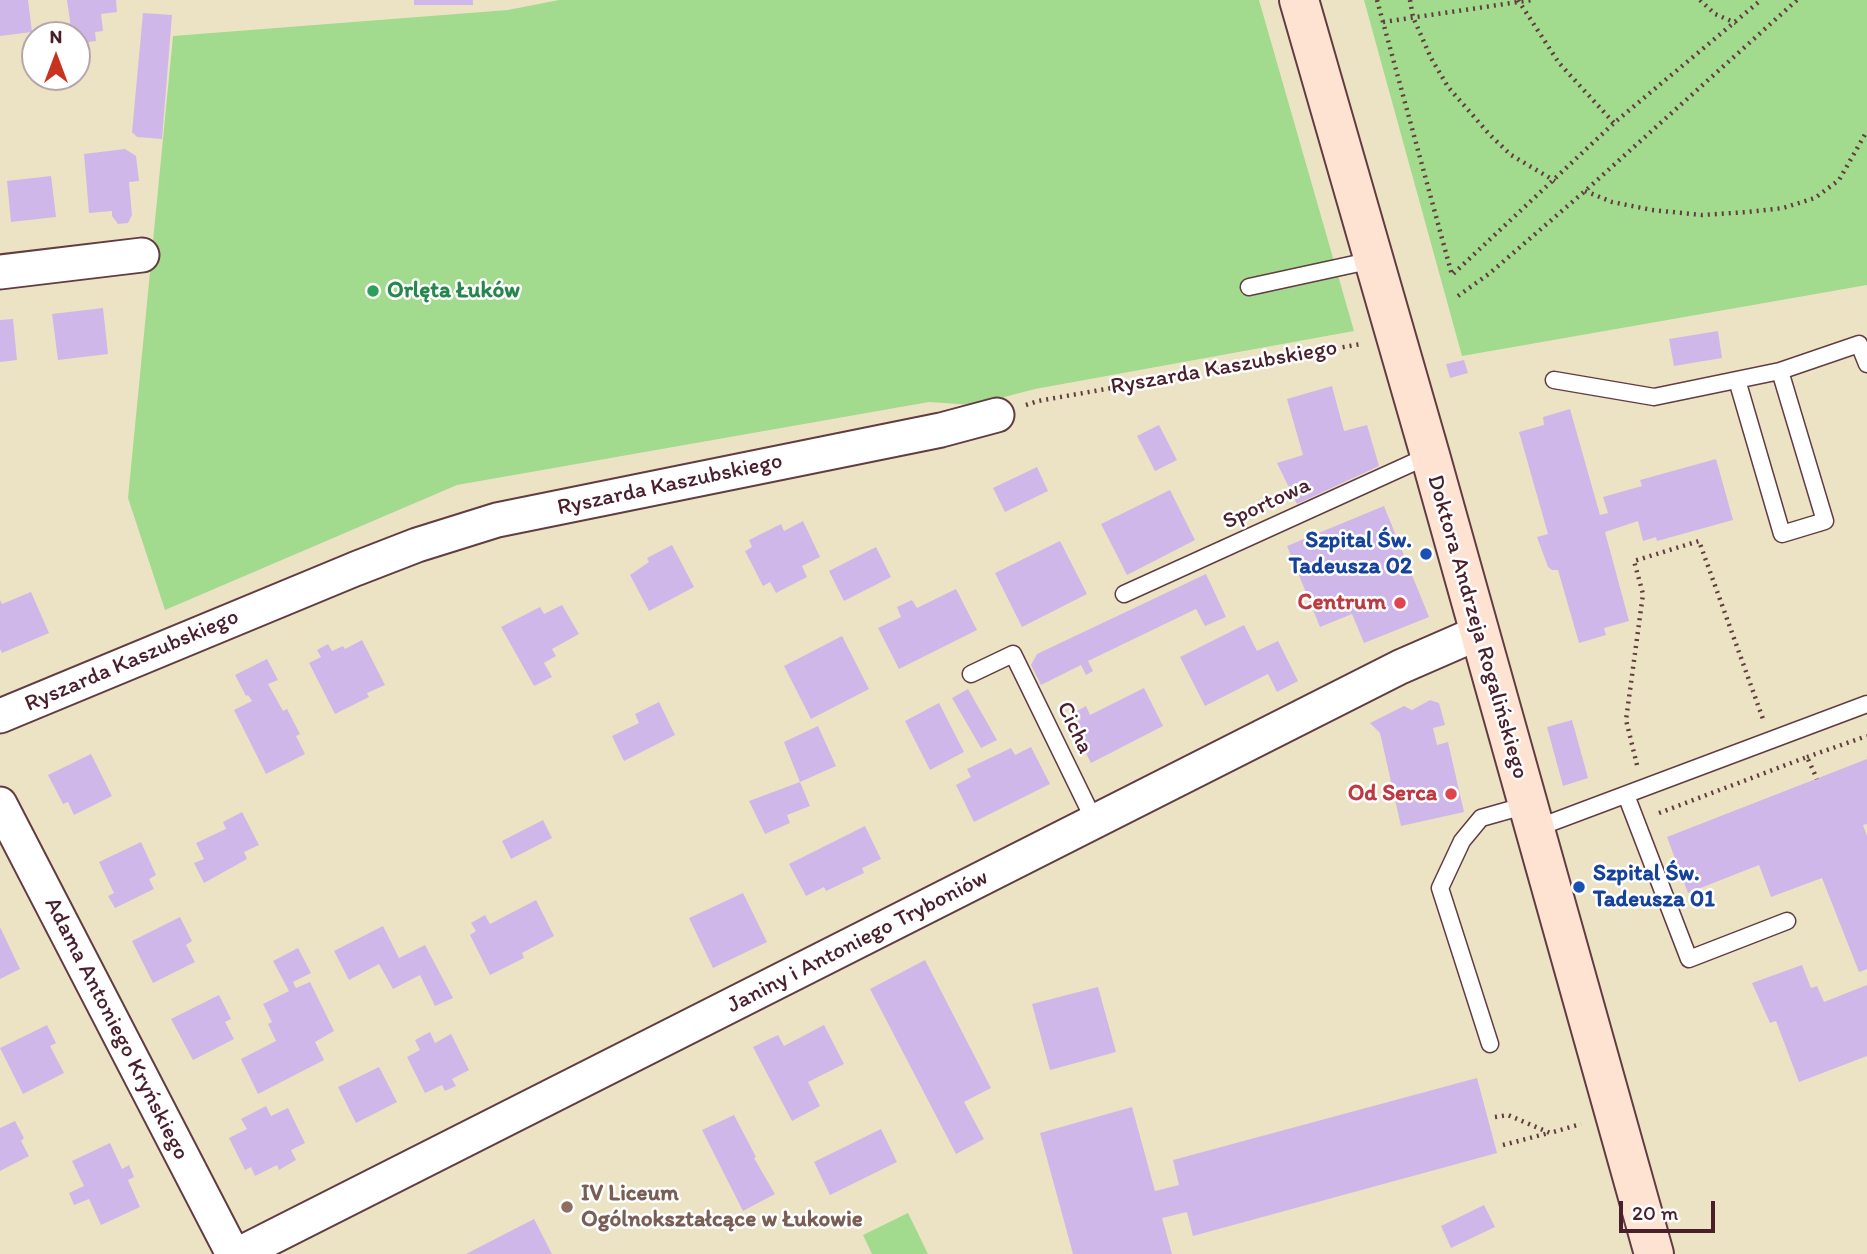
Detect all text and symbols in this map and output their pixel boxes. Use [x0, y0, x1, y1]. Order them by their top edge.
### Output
north arrow [21, 21, 91, 91]
text: N [50, 25, 62, 48]
place label: Orlęta Łuków [387, 277, 520, 305]
marker: Orlęta Łuków [365, 283, 381, 299]
street label: Ryszarda Kaszubskiego [1109, 334, 1339, 402]
street label: Ryszarda Kaszubskiego [555, 448, 785, 522]
street label: Sportowa [1219, 472, 1315, 536]
street label: Doktora Andrzeja Rogalińskiego [1420, 472, 1534, 782]
place label: Szpital Św. Tadeusza 02 [1289, 527, 1412, 581]
marker: Szpital Św. Tadeusza 02 [1418, 546, 1434, 562]
place label: Centrum [1298, 589, 1386, 617]
marker: Centrum [1392, 595, 1408, 611]
street label: Ryszarda Kaszubskiego [21, 603, 243, 719]
street label: Cicha [1050, 697, 1098, 759]
place label: Od Serca [1348, 780, 1437, 808]
marker: Od Serca [1443, 786, 1459, 802]
place label: Szpital Św. Tadeusza 01 [1593, 860, 1715, 914]
street label: Janiny i Antoniego Tryboniów [723, 864, 993, 1020]
marker: Szpital Św. Tadeusza 01 [1571, 879, 1587, 895]
street label: Adama Antoniego Kryńskiego [38, 893, 194, 1165]
place label: IV Liceum Ogólnokształcące w Łukowie [581, 1180, 863, 1234]
scale bar [1622, 1188, 1718, 1232]
marker: IV Liceum Ogólnokształcące w Łukowie [559, 1199, 575, 1215]
text: 20 m [1632, 1200, 1678, 1225]

